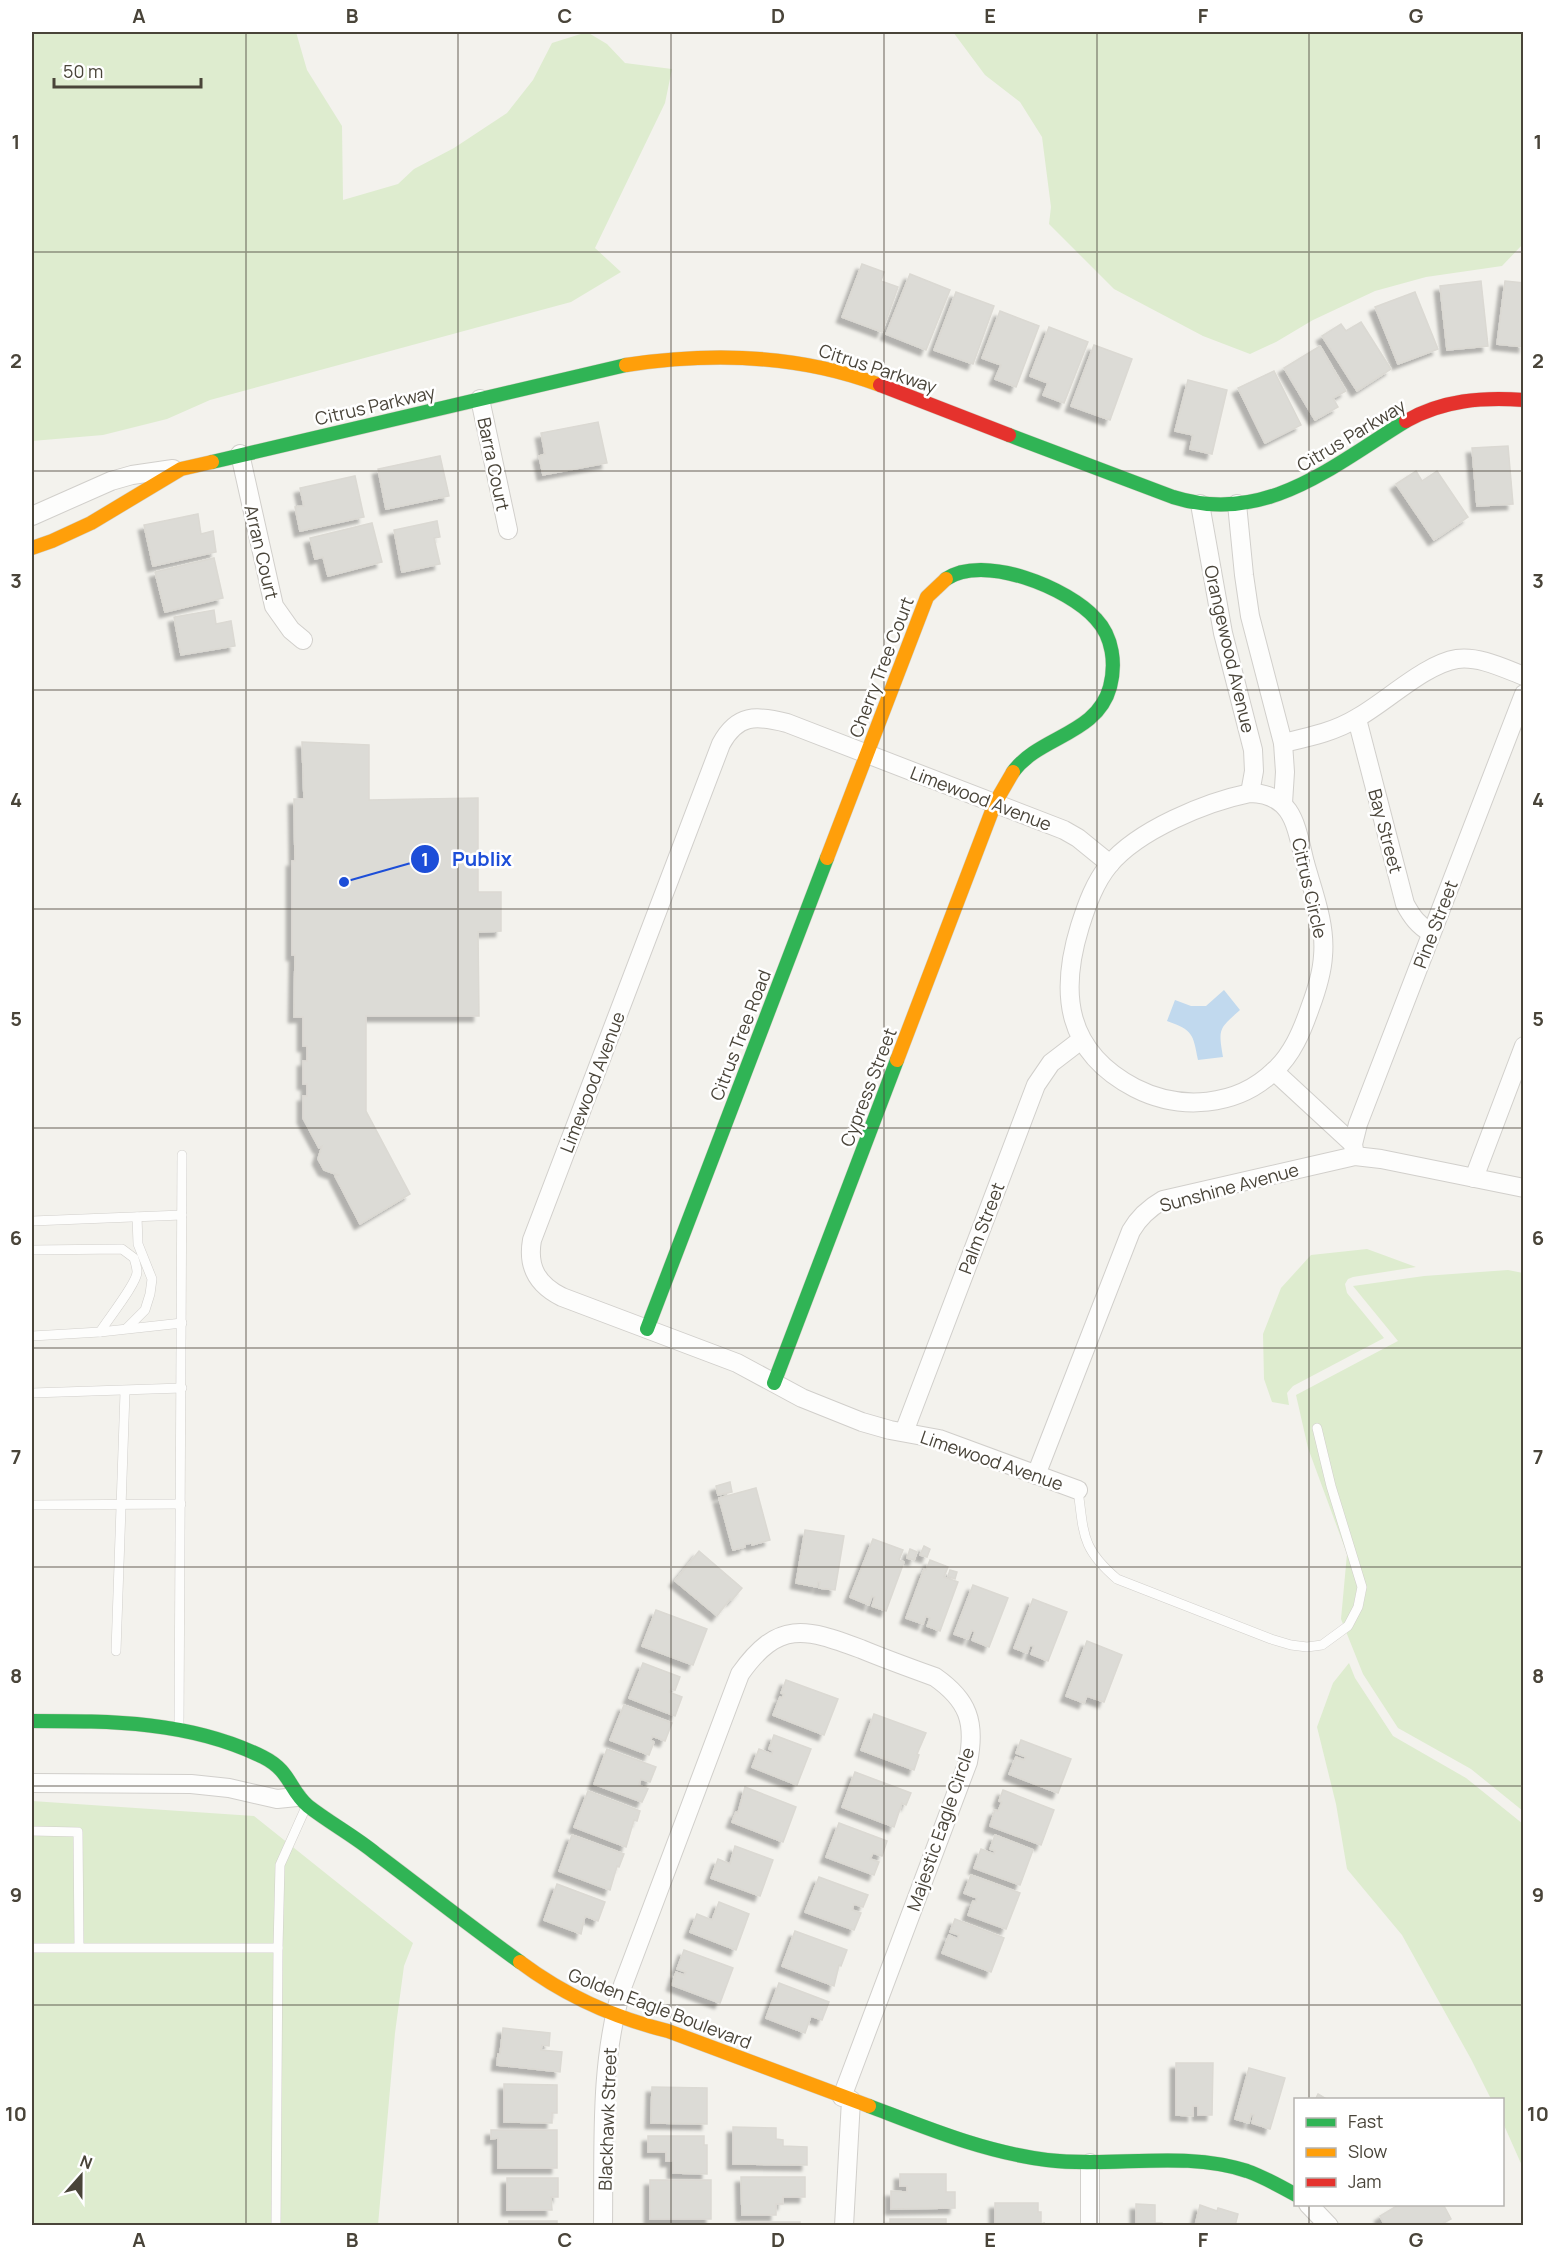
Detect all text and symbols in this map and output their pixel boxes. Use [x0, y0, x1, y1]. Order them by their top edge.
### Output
text: A [132, 2, 146, 29]
text: B [346, 2, 359, 29]
text: C [558, 2, 572, 29]
text: D [771, 2, 785, 29]
text: E [984, 2, 996, 29]
text: F [1198, 2, 1209, 29]
text: G [1409, 2, 1424, 29]
scale bar [54, 51, 201, 89]
text: 50 m [63, 59, 103, 83]
text: 1 [12, 128, 20, 155]
text: 1 [1534, 128, 1542, 155]
street label: Citrus Parkway [816, 338, 940, 399]
text: 2 [10, 347, 22, 374]
text: 2 [1532, 347, 1544, 374]
street label: Citrus Parkway [313, 379, 438, 430]
street label: Citrus Parkway [1292, 393, 1410, 477]
street label: Barra Court [472, 415, 516, 513]
street label: Arran Court [239, 502, 285, 602]
street label: Orangewood Avenue [1199, 563, 1261, 735]
text: 3 [10, 567, 22, 594]
text: 3 [1532, 567, 1544, 594]
street label: Cherry Tree Court [843, 593, 919, 741]
street label: Limewood Avenue [907, 760, 1055, 836]
text: 4 [10, 786, 22, 813]
street label: Bay Street [1363, 786, 1409, 876]
text: 4 [1532, 786, 1544, 813]
street label: Citrus Circle [1287, 835, 1333, 941]
callout: Publix [410, 840, 524, 878]
text: Publix [452, 845, 512, 872]
text: 1 [421, 847, 429, 871]
street label: Pine Street [1407, 876, 1463, 972]
street label: Citrus Tree Road [704, 966, 776, 1104]
text: 5 [10, 1005, 22, 1032]
text: 5 [1532, 1005, 1544, 1032]
street label: Limewood Avenue [554, 1008, 630, 1156]
street label: Cypress Street [834, 1024, 902, 1150]
street label: Sunshine Avenue [1157, 1157, 1301, 1217]
street label: Palm Street [953, 1179, 1009, 1277]
text: 6 [10, 1224, 22, 1251]
text: 6 [1532, 1224, 1544, 1251]
street label: Limewood Avenue [917, 1424, 1067, 1496]
text: 7 [11, 1443, 21, 1470]
text: 7 [1533, 1443, 1543, 1470]
text: 8 [10, 1662, 22, 1689]
text: 8 [1532, 1662, 1544, 1689]
street label: Majestic Eagle Circle [901, 1744, 979, 1914]
text: 9 [10, 1881, 22, 1908]
text: 9 [1532, 1881, 1544, 1908]
street label: Golden Eagle Boulevard [565, 1962, 755, 2054]
street label: Blackhawk Street [593, 2047, 621, 2191]
legend [1294, 2098, 1504, 2206]
text: 10 [5, 2100, 27, 2127]
text: 10 [1527, 2100, 1549, 2127]
text: Fast [1348, 2109, 1383, 2133]
text: Slow [1348, 2139, 1388, 2163]
north arrow [51, 2146, 111, 2206]
text: N [77, 2150, 96, 2174]
text: Jam [1348, 2169, 1382, 2193]
text: A [132, 2226, 146, 2253]
text: B [346, 2226, 359, 2253]
text: C [558, 2226, 572, 2253]
text: D [771, 2226, 785, 2253]
text: E [984, 2226, 996, 2253]
text: F [1198, 2226, 1209, 2253]
text: G [1409, 2226, 1424, 2253]

